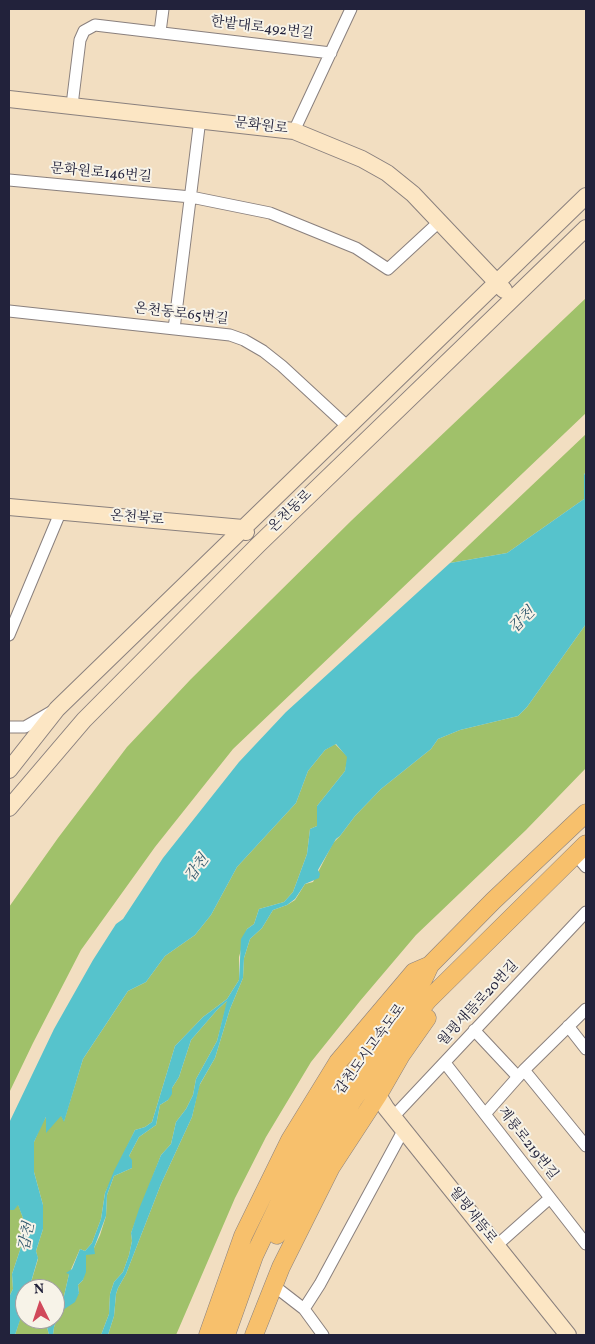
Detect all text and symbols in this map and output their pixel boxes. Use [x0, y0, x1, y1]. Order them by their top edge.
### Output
street label: 한밭대로492번길 [209, 14, 315, 44]
street label: 문화원로 [233, 115, 289, 139]
street label: 문화원로146번길 [50, 161, 152, 187]
street label: 온천동로65번길 [133, 301, 229, 329]
street label: 온천동로 [266, 487, 316, 537]
street label: 온천북로 [109, 508, 165, 530]
water label: 갑천 [506, 604, 540, 638]
water label: 갑천 [182, 852, 214, 886]
street label: 월평새뜸로20번길 [435, 958, 523, 1050]
street label: 갑천도시고속도로 [332, 1001, 410, 1099]
street label: 계룡로219번길 [493, 1104, 561, 1184]
street label: 월평새뜸로 [445, 1184, 499, 1248]
water label: 갑천 [16, 1221, 40, 1253]
north arrow [15, 1279, 65, 1329]
text: N [33, 1280, 45, 1299]

